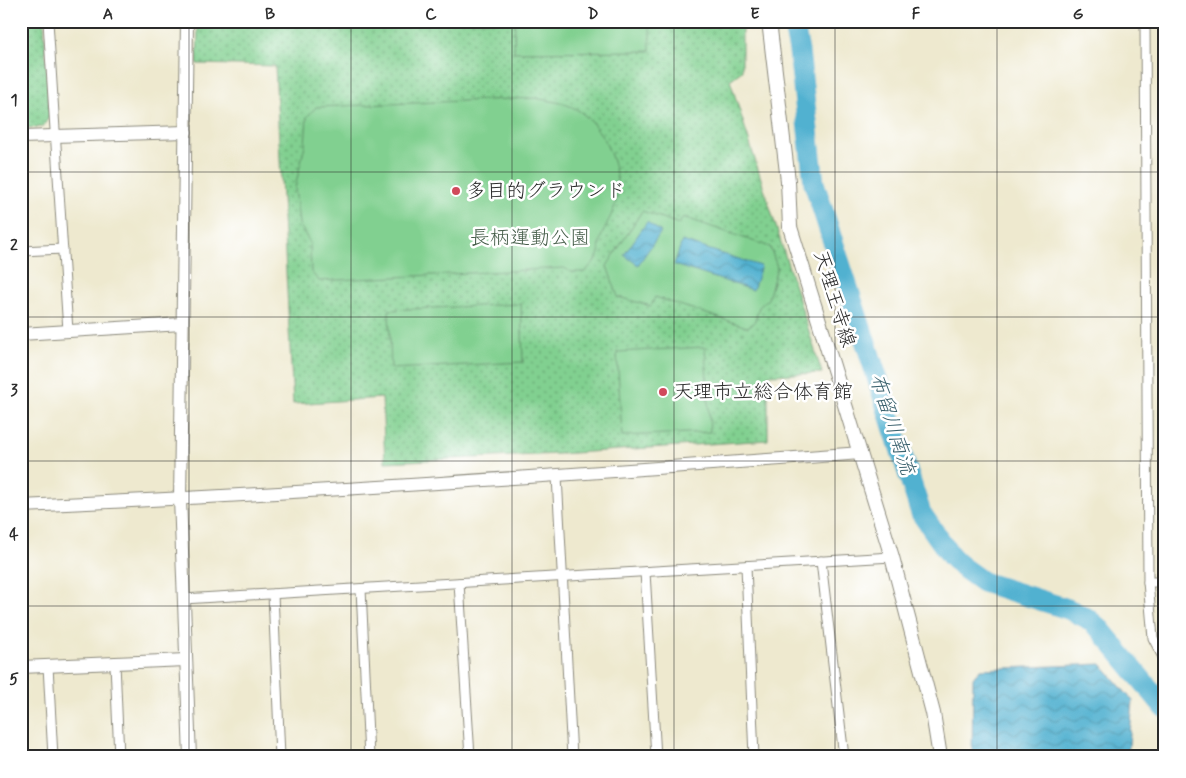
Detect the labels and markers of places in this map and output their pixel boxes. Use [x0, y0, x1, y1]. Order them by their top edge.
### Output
place label: 多目的グラウンド [466, 178, 626, 205]
marker: 多目的グラウンド [450, 185, 462, 197]
place label: 天理市立総合体育館 [673, 379, 853, 406]
marker: 天理市立総合体育館 [657, 386, 669, 398]

